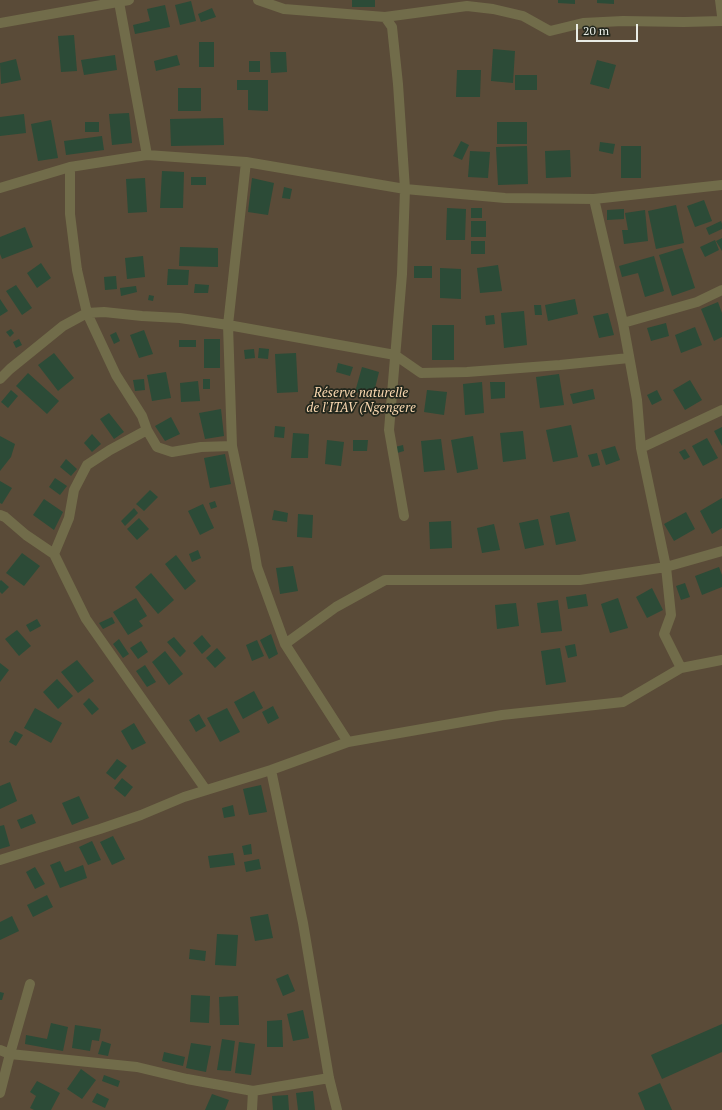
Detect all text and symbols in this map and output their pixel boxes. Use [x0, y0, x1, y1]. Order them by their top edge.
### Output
scale bar [578, 16, 640, 42]
text: 20 m [583, 23, 609, 38]
park label: Réserve naturelle de l'ITAV (Ngengere [306, 385, 416, 416]

